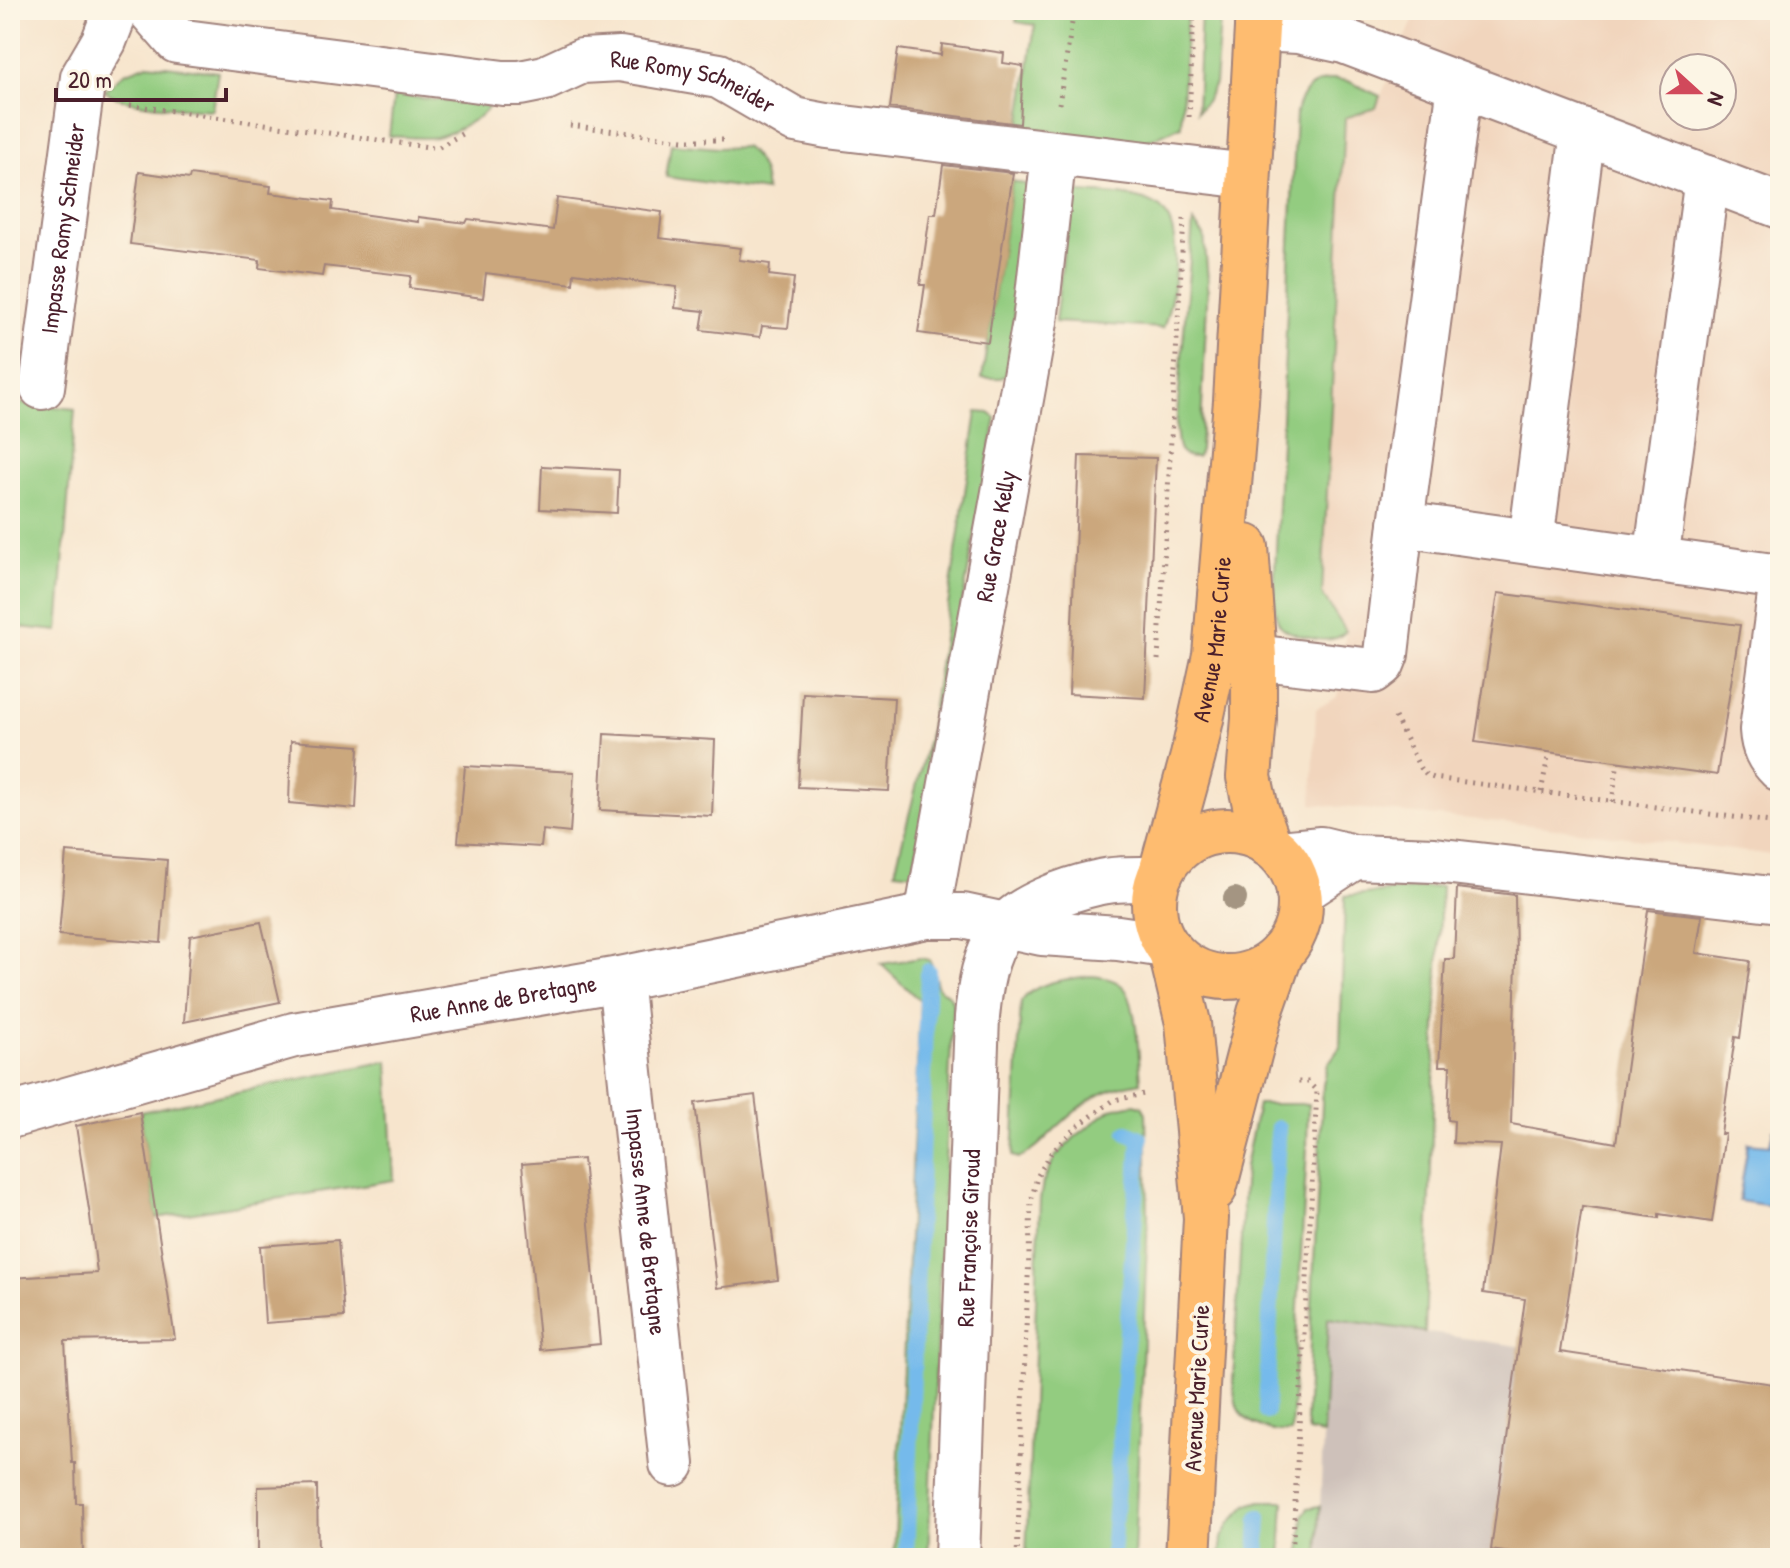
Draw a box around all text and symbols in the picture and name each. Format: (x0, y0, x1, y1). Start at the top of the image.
street label: Rue Romy Schneider (610, 42, 782, 120)
scale bar (56, 52, 226, 102)
north arrow (1658, 52, 1738, 132)
text: 20 m (68, 63, 112, 95)
text: N (1700, 88, 1733, 110)
street label: Impasse Romy Schneider (32, 121, 92, 336)
street label: Rue Grace Kelly (967, 468, 1023, 604)
street label: Avenue Marie Curie (1184, 555, 1238, 725)
street label: Rue Anne de Bretagne (408, 966, 599, 1030)
street label: Impasse Anne de Bretagne (619, 1106, 675, 1337)
street label: Rue Françoise Giroud (949, 1149, 987, 1328)
street label: Avenue Marie Curie (1176, 1303, 1216, 1472)

